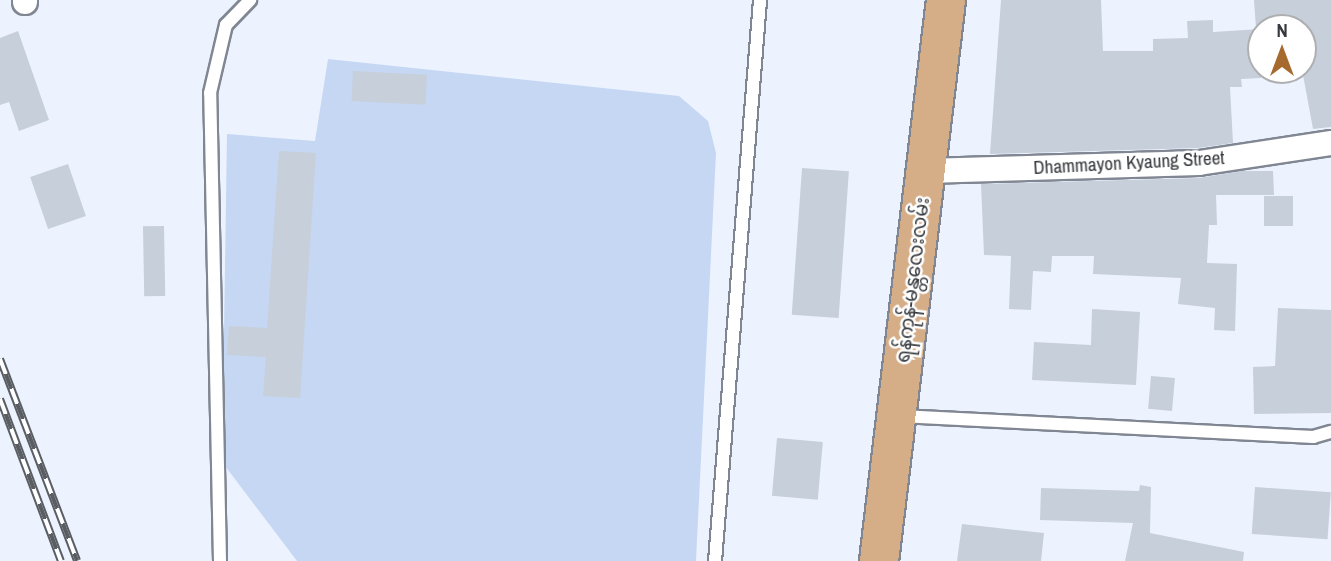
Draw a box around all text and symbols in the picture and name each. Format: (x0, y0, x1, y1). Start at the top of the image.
north arrow (1247, 14, 1317, 84)
text: N (1276, 17, 1288, 43)
street label: Dhammayon Kyaung Street (1033, 147, 1225, 179)
street label: ရန်ကုန်-မန္တလေးလမ်း (892, 196, 934, 364)

